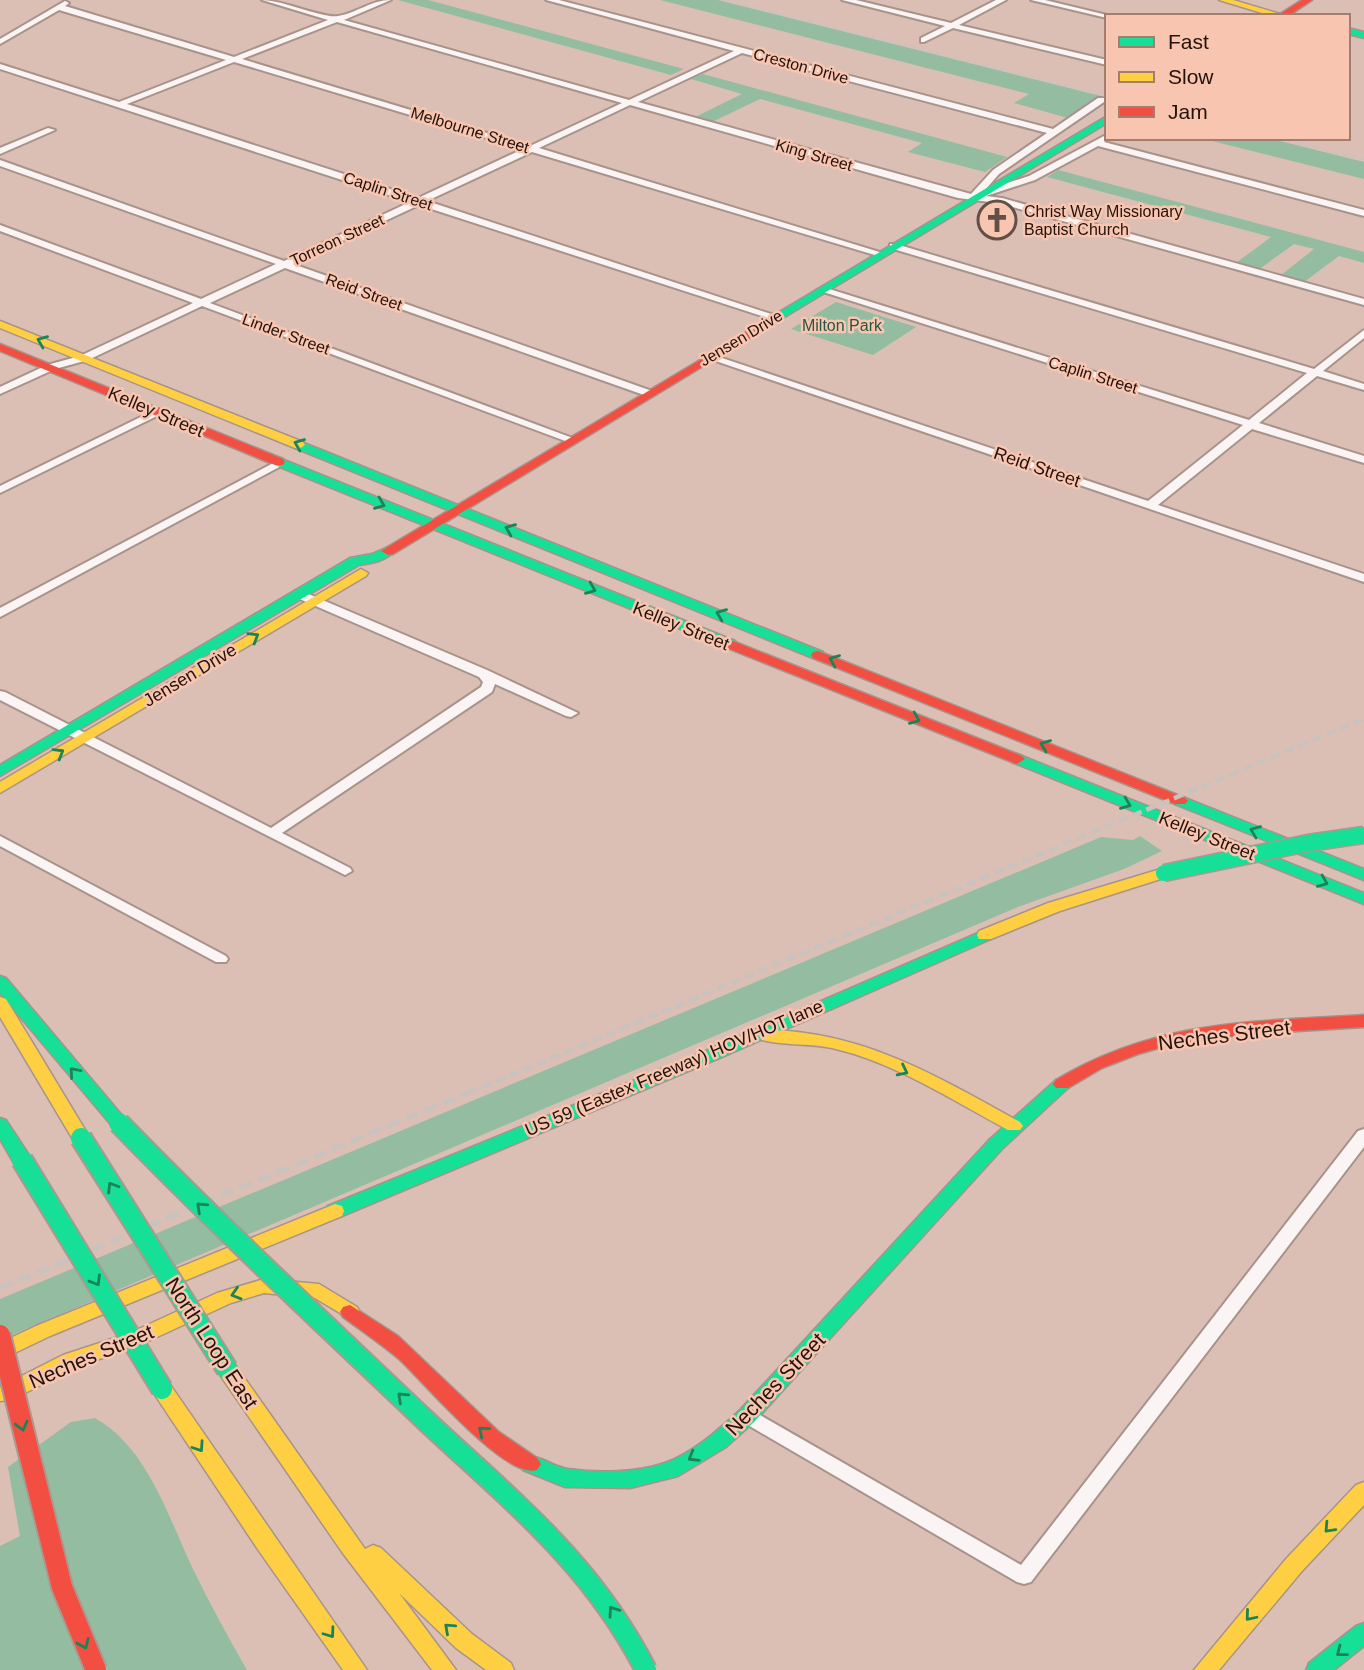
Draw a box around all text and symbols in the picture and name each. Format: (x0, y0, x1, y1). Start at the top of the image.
legend (1105, 14, 1350, 140)
text: Fast (1168, 30, 1209, 53)
street label: Creston Drive (752, 45, 851, 87)
text: Slow (1168, 65, 1214, 88)
text: Jam (1168, 100, 1208, 123)
street label: Melbourne Street (409, 104, 532, 156)
street label: King Street (774, 136, 855, 174)
street label: Caplin Street (341, 169, 435, 214)
church icon: Christ Way Missionary Baptist Church (976, 199, 1018, 241)
place label: Christ Way Missionary Baptist Church (1024, 203, 1183, 238)
street label: Torreon Street (287, 211, 387, 269)
street label: Reid Street (323, 270, 405, 314)
street label: Jensen Drive (697, 307, 785, 369)
street label: Linder Street (240, 310, 332, 358)
park label: Milton Park (802, 317, 883, 334)
one-way arrow (37, 336, 49, 350)
street label: Caplin Street (1046, 353, 1140, 397)
street label: Kelley Street (105, 383, 207, 441)
one-way arrow (294, 438, 307, 452)
street label: Reid Street (991, 443, 1083, 491)
one-way arrow (373, 496, 385, 510)
one-way arrow (505, 523, 517, 537)
one-way arrow (584, 581, 596, 595)
street label: Kelley Street (630, 598, 732, 654)
one-way arrow (716, 608, 729, 622)
one-way arrow (247, 632, 260, 645)
street label: Jensen Drive (140, 639, 240, 711)
one-way arrow (828, 654, 840, 668)
one-way arrow (908, 711, 920, 725)
one-way arrow (1039, 740, 1051, 754)
one-way arrow (51, 748, 64, 761)
one-way arrow (1119, 795, 1131, 809)
street label: Kelley Street (1156, 808, 1258, 864)
one-way arrow (1250, 825, 1262, 839)
one-way arrow (1316, 874, 1328, 888)
street label: US 59 (Eastex Freeway) HOV/HOT lane (522, 996, 826, 1140)
street label: Neches Street (1157, 1015, 1292, 1055)
one-way arrow (896, 1062, 908, 1076)
one-way arrow (70, 1067, 82, 1080)
one-way arrow (107, 1182, 120, 1195)
one-way arrow (196, 1203, 209, 1215)
street label: North Loop East (161, 1273, 263, 1413)
one-way arrow (88, 1274, 101, 1287)
one-way arrow (230, 1286, 242, 1301)
street label: Neches Street (25, 1319, 157, 1393)
street label: Neches Street (721, 1328, 830, 1440)
one-way arrow (397, 1392, 410, 1405)
one-way arrow (14, 1419, 28, 1431)
one-way arrow (478, 1427, 491, 1439)
one-way arrow (191, 1439, 204, 1452)
one-way arrow (687, 1449, 700, 1462)
one-way arrow (1325, 1520, 1338, 1533)
one-way arrow (609, 1606, 621, 1619)
one-way arrow (1245, 1608, 1258, 1621)
one-way arrow (445, 1624, 458, 1636)
one-way arrow (322, 1625, 334, 1638)
one-way arrow (76, 1637, 90, 1649)
one-way arrow (1336, 1643, 1348, 1656)

